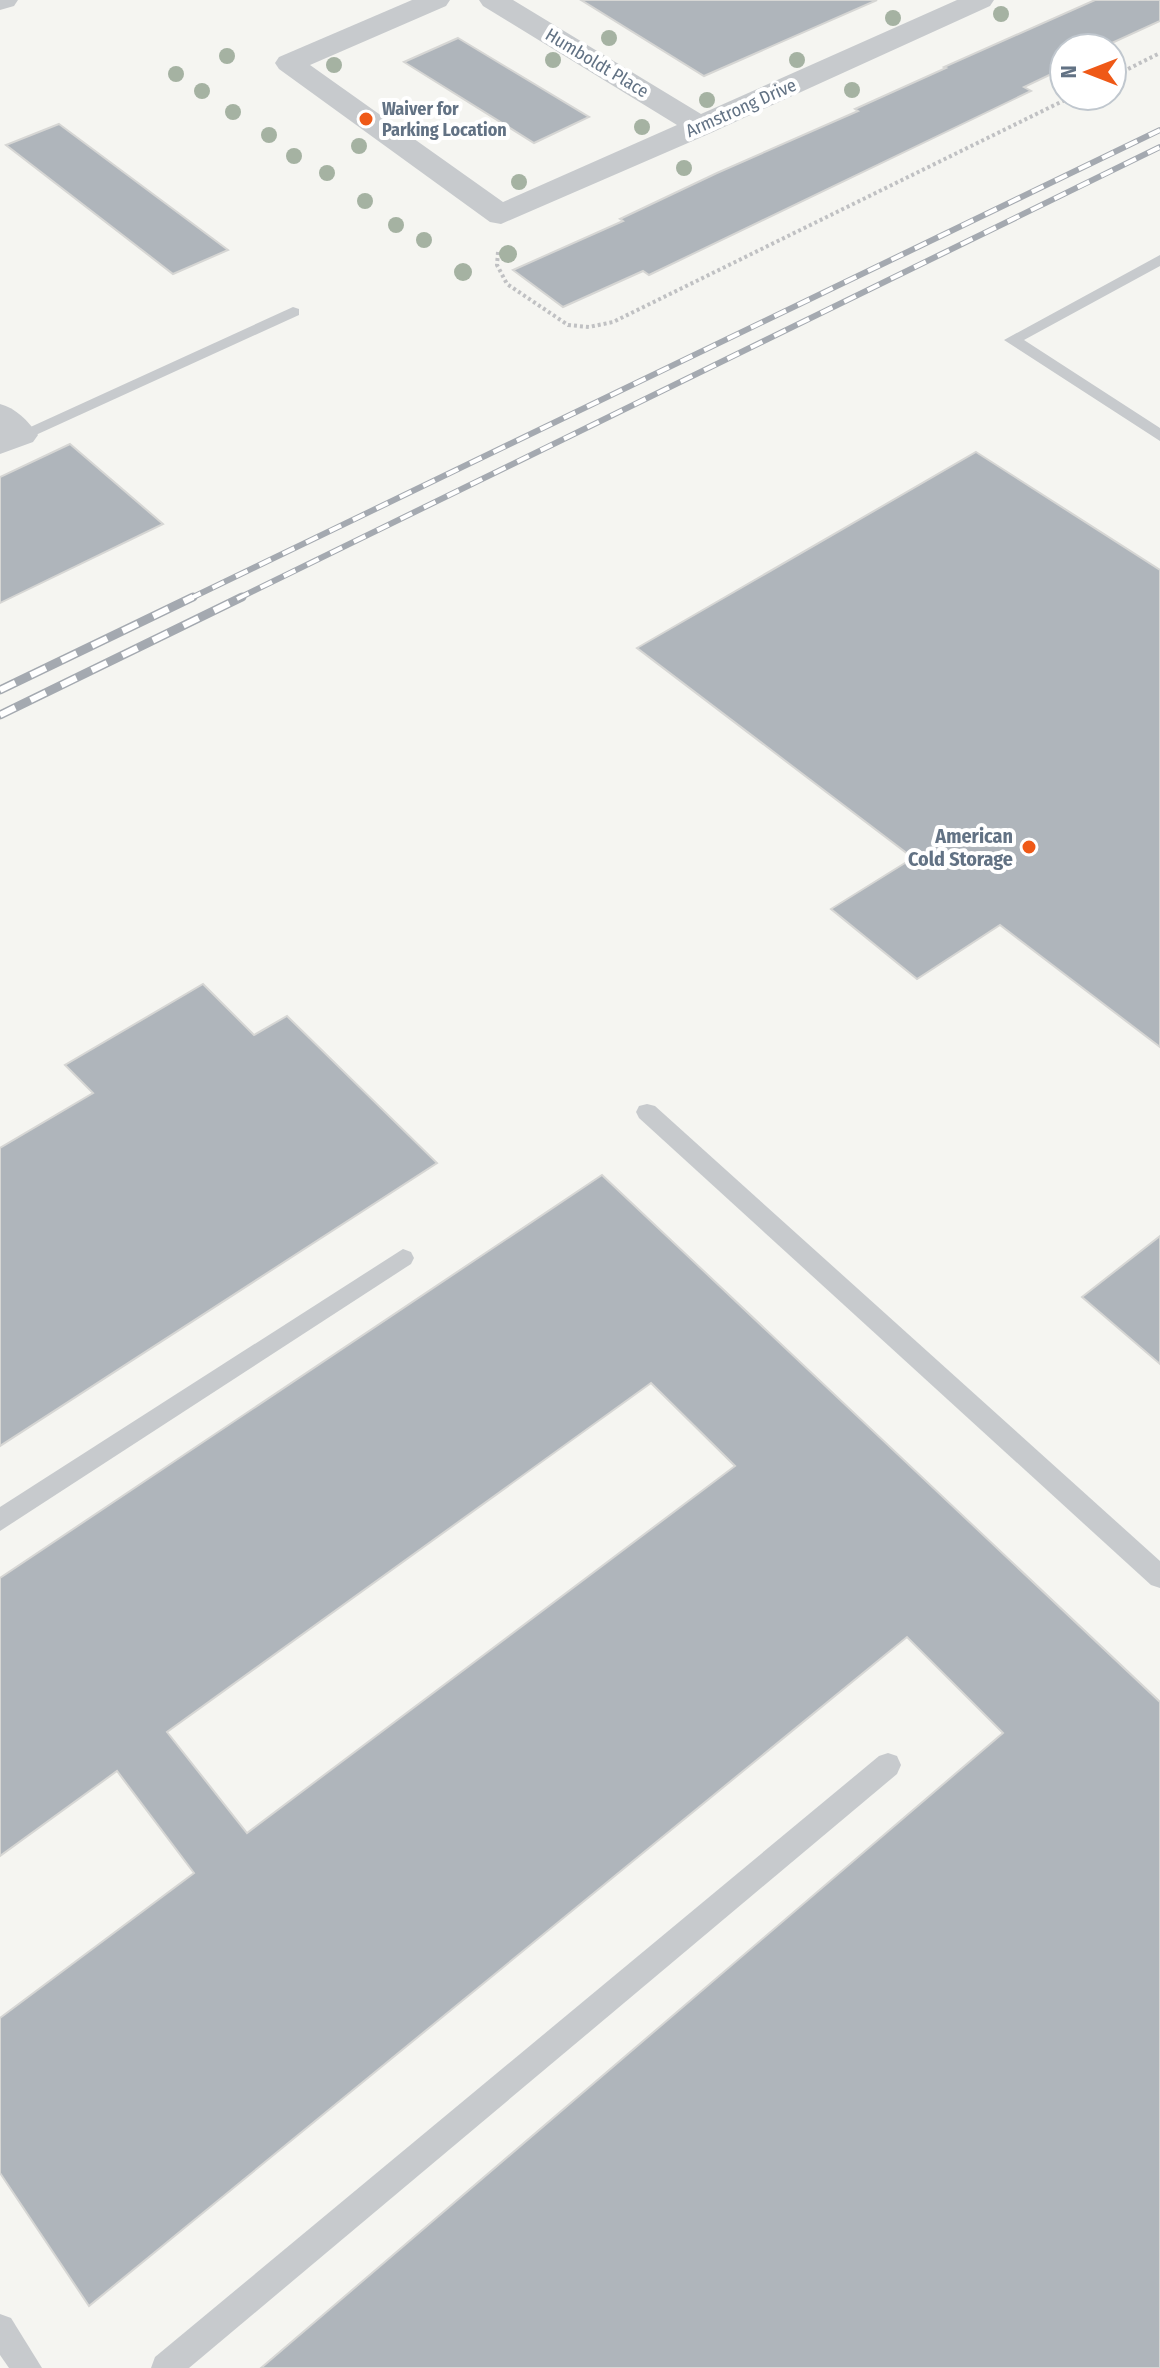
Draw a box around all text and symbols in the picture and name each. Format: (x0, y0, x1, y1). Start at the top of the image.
street label: Humboldt Place (541, 24, 653, 103)
north arrow (1048, 32, 1128, 112)
text: N (1055, 65, 1082, 79)
street label: Armstrong Drive (682, 74, 800, 142)
place label: Waiver for Parking Location (382, 98, 507, 141)
marker: Waiver for Parking Location (357, 110, 375, 128)
place label: American Cold Storage (908, 824, 1013, 871)
marker: American Cold Storage (1020, 838, 1038, 856)

